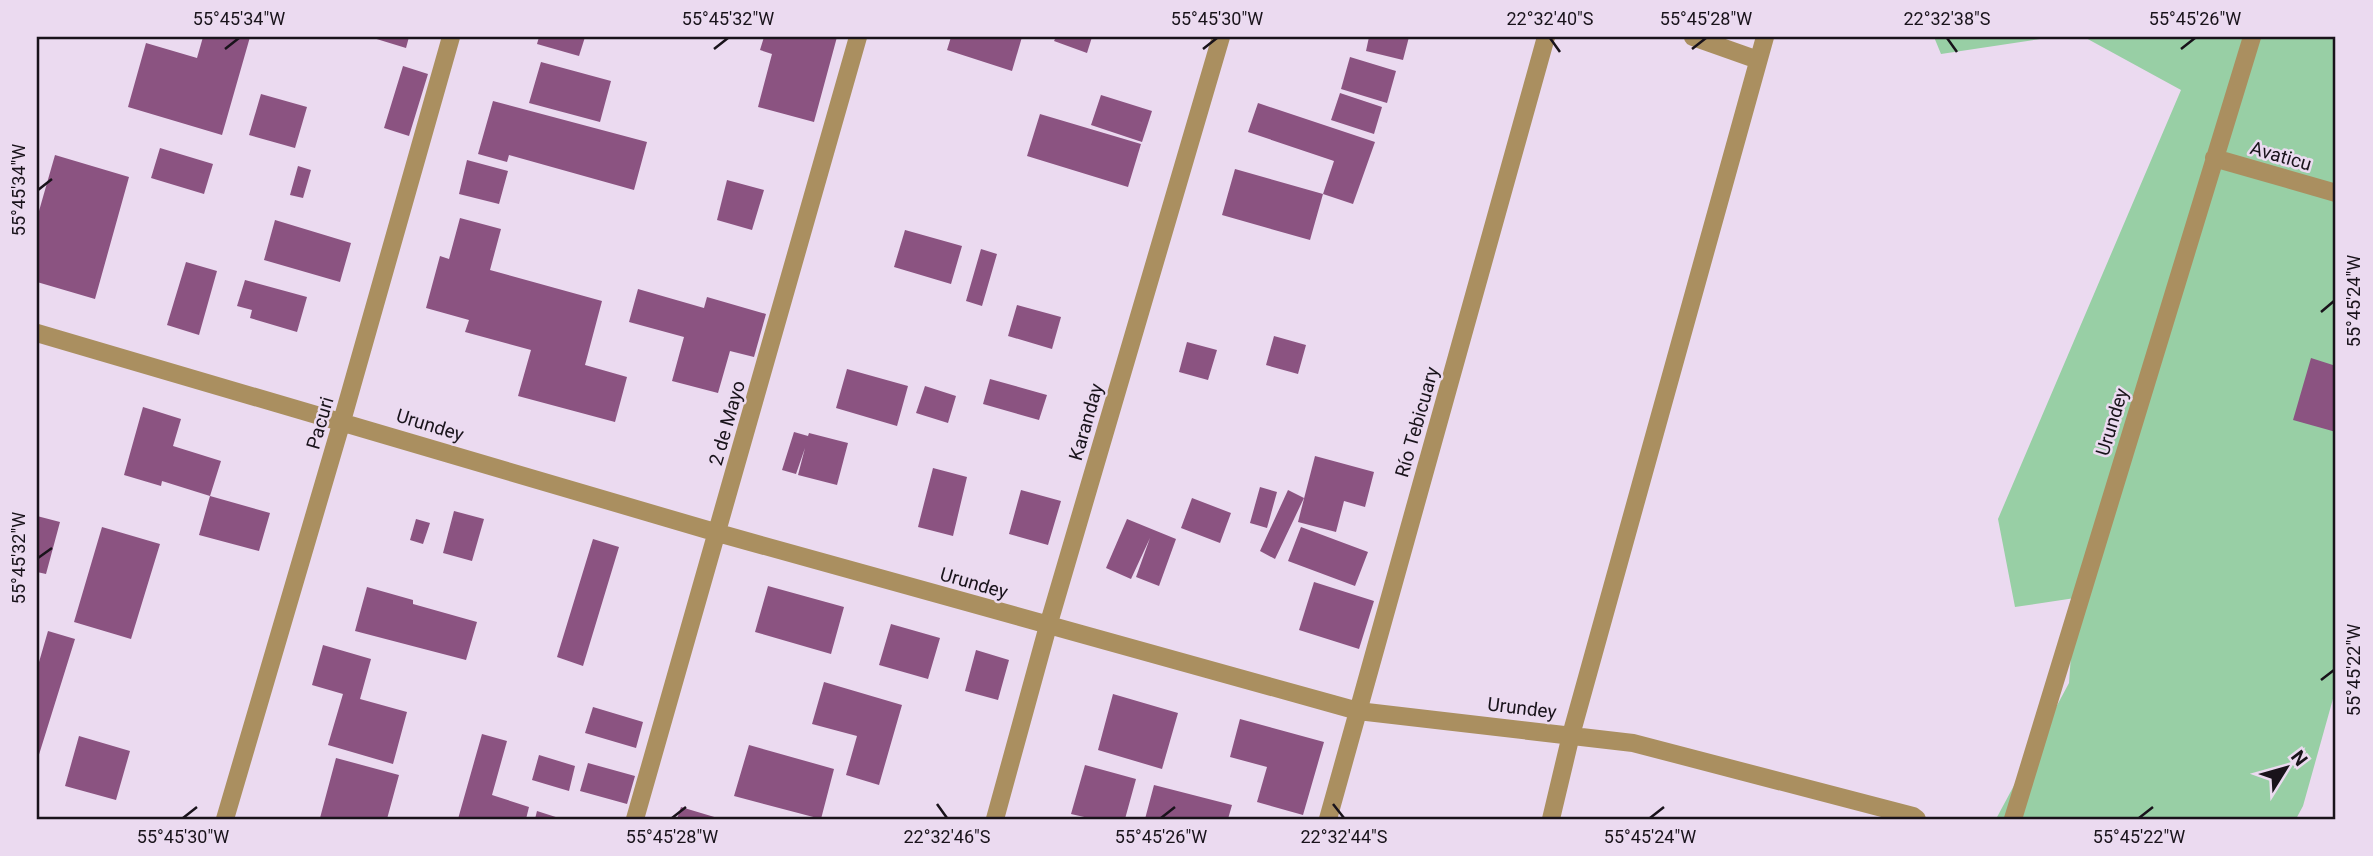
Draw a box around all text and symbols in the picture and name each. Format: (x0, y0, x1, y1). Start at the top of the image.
text: 55°45'34"W (193, 8, 285, 29)
text: 55°45'32"W (682, 8, 774, 29)
text: 55°45'30"W (1171, 8, 1263, 29)
text: 22°32'40"S (1506, 8, 1594, 29)
text: 55°45'28"W (1660, 8, 1752, 29)
text: 22°32'38"S (1903, 8, 1991, 29)
text: 55°45'26"W (2149, 8, 2241, 29)
street label: Avaticu (2248, 136, 2314, 176)
text: 55°45'34"W (8, 144, 29, 236)
text: 55°45'24"W (2343, 255, 2364, 347)
street label: Río Tebicuary (1390, 364, 1444, 480)
street label: 2 de Mayo (704, 378, 750, 468)
street label: Karanday (1064, 381, 1108, 463)
street label: Urundey (2091, 385, 2133, 459)
street label: Pacuri (302, 394, 338, 452)
street label: Urundey (393, 404, 467, 446)
text: 55°45'32"W (8, 512, 29, 604)
street label: Urundey (937, 562, 1011, 604)
text: 55°45'22"W (2343, 624, 2364, 716)
street label: Urundey (1486, 692, 1558, 724)
north arrow (2250, 734, 2320, 804)
text: N (2286, 746, 2312, 770)
text: 55°45'30"W (137, 826, 229, 847)
text: 55°45'28"W (626, 826, 718, 847)
text: 22°32'46"S (903, 826, 991, 847)
text: 55°45'26"W (1115, 826, 1207, 847)
text: 22°32'44"S (1300, 826, 1388, 847)
text: 55°45'24"W (1604, 826, 1696, 847)
text: 55°45'22"W (2093, 826, 2185, 847)

